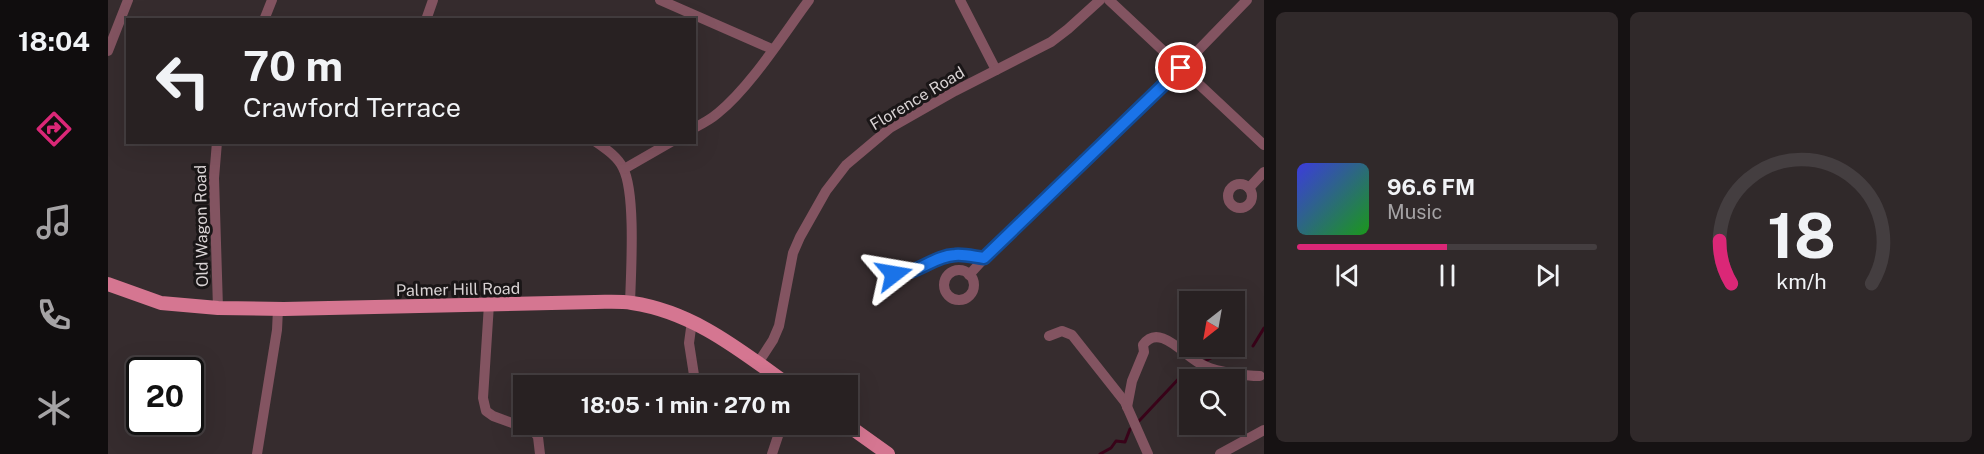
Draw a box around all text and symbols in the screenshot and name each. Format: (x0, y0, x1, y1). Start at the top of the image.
text: 18:04 (18, 25, 90, 57)
text: 70 m (243, 41, 343, 90)
icon: left (144, 42, 222, 120)
pin (1155, 42, 1206, 93)
icon: arrive (1164, 51, 1197, 84)
street label: Florence Road (867, 63, 968, 134)
text: Crawford Terrace (243, 91, 461, 123)
icon: directions (33, 108, 75, 150)
street label: Old Wagon Road (191, 165, 212, 287)
text: 96.6 FM (1387, 174, 1475, 200)
text: 18 (1767, 199, 1835, 272)
text: Music (1387, 200, 1442, 224)
icon: music (33, 201, 75, 243)
position arrow (862, 242, 926, 306)
icon: previous (1331, 259, 1364, 292)
icon: pause (1431, 259, 1464, 292)
icon: next (1531, 259, 1564, 292)
text: km/h (1776, 269, 1826, 294)
street label: Palmer Hill Road (396, 279, 520, 300)
north arrow (1179, 291, 1245, 357)
map controls (1179, 291, 1245, 435)
icon: phone (33, 294, 75, 336)
speed limit sign: 20 (126, 357, 204, 435)
button: search (1179, 369, 1245, 435)
icon: climate (33, 387, 75, 429)
text: 18:05 · 1 min · 270 m (581, 392, 790, 418)

